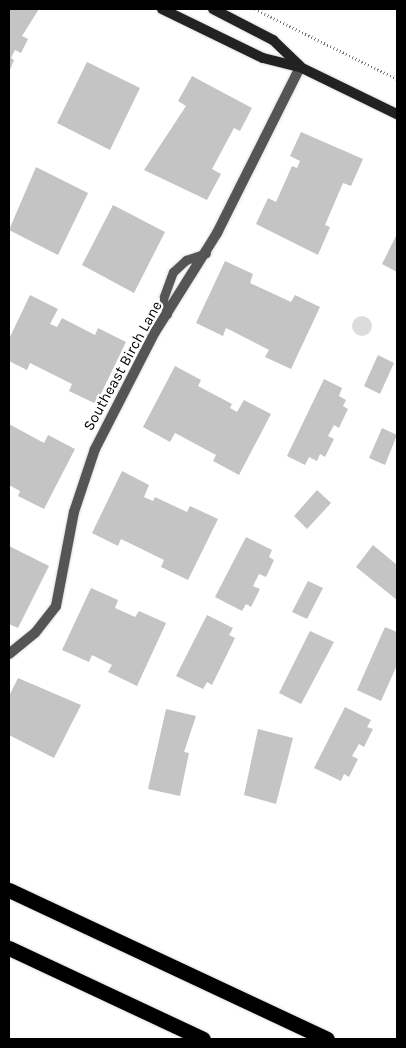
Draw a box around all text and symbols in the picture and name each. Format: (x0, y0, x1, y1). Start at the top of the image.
street label: Southeast Birch Lane (80, 298, 166, 434)

